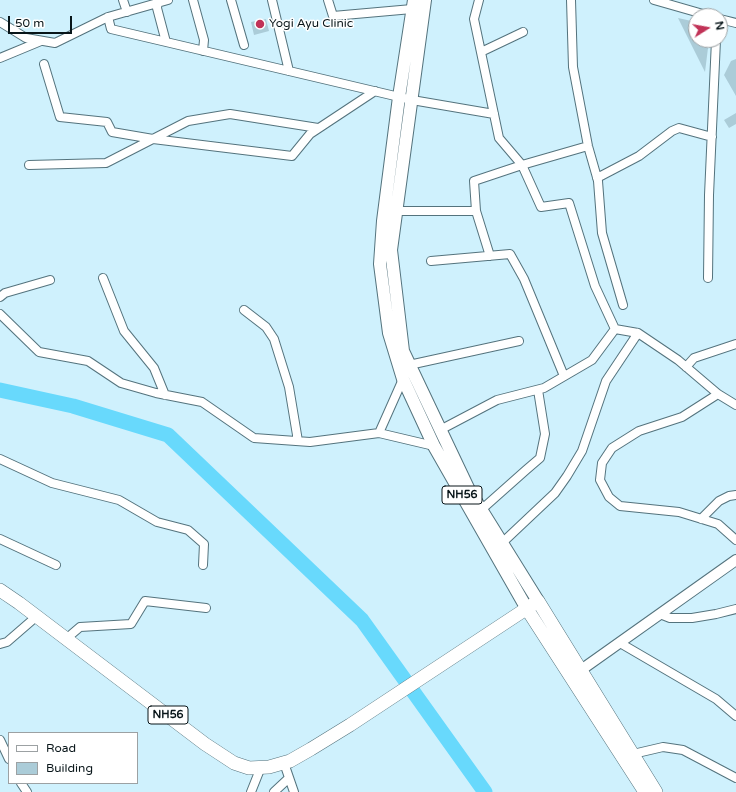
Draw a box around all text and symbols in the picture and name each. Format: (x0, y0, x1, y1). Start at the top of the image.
scale bar (10, 8, 74, 34)
north arrow (688, 8, 728, 48)
text: 50 m (15, 16, 44, 30)
place label: Yogi Ayu Clinic (269, 17, 353, 31)
marker: Yogi Ayu Clinic (254, 18, 266, 30)
text: N (712, 20, 727, 31)
road number: NH56 (442, 486, 482, 504)
road number: NH56 (148, 706, 188, 724)
legend (8, 732, 138, 784)
text: Road (46, 741, 76, 755)
text: Building (46, 761, 93, 775)

